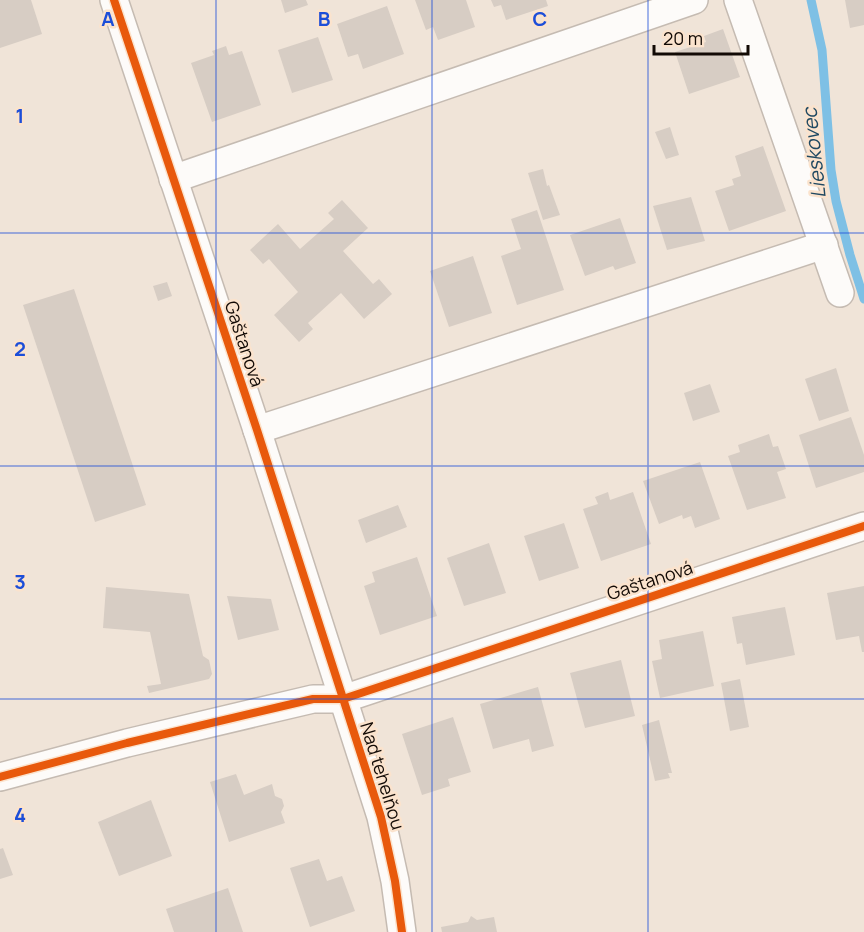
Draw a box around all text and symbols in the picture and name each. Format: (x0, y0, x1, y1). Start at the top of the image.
text: A (101, 5, 115, 32)
text: B (318, 5, 331, 32)
text: C (533, 5, 547, 32)
scale bar (654, 18, 748, 56)
text: 20 m (663, 26, 703, 50)
text: 1 (16, 102, 24, 129)
water label: Lieskovec (795, 105, 832, 200)
street label: Gaštanová (220, 298, 270, 390)
text: 2 (14, 335, 26, 362)
street label: Gaštanová (604, 555, 696, 605)
text: 3 (14, 568, 26, 595)
street label: Nad tehelňou (355, 719, 411, 832)
text: 4 (14, 801, 26, 828)

